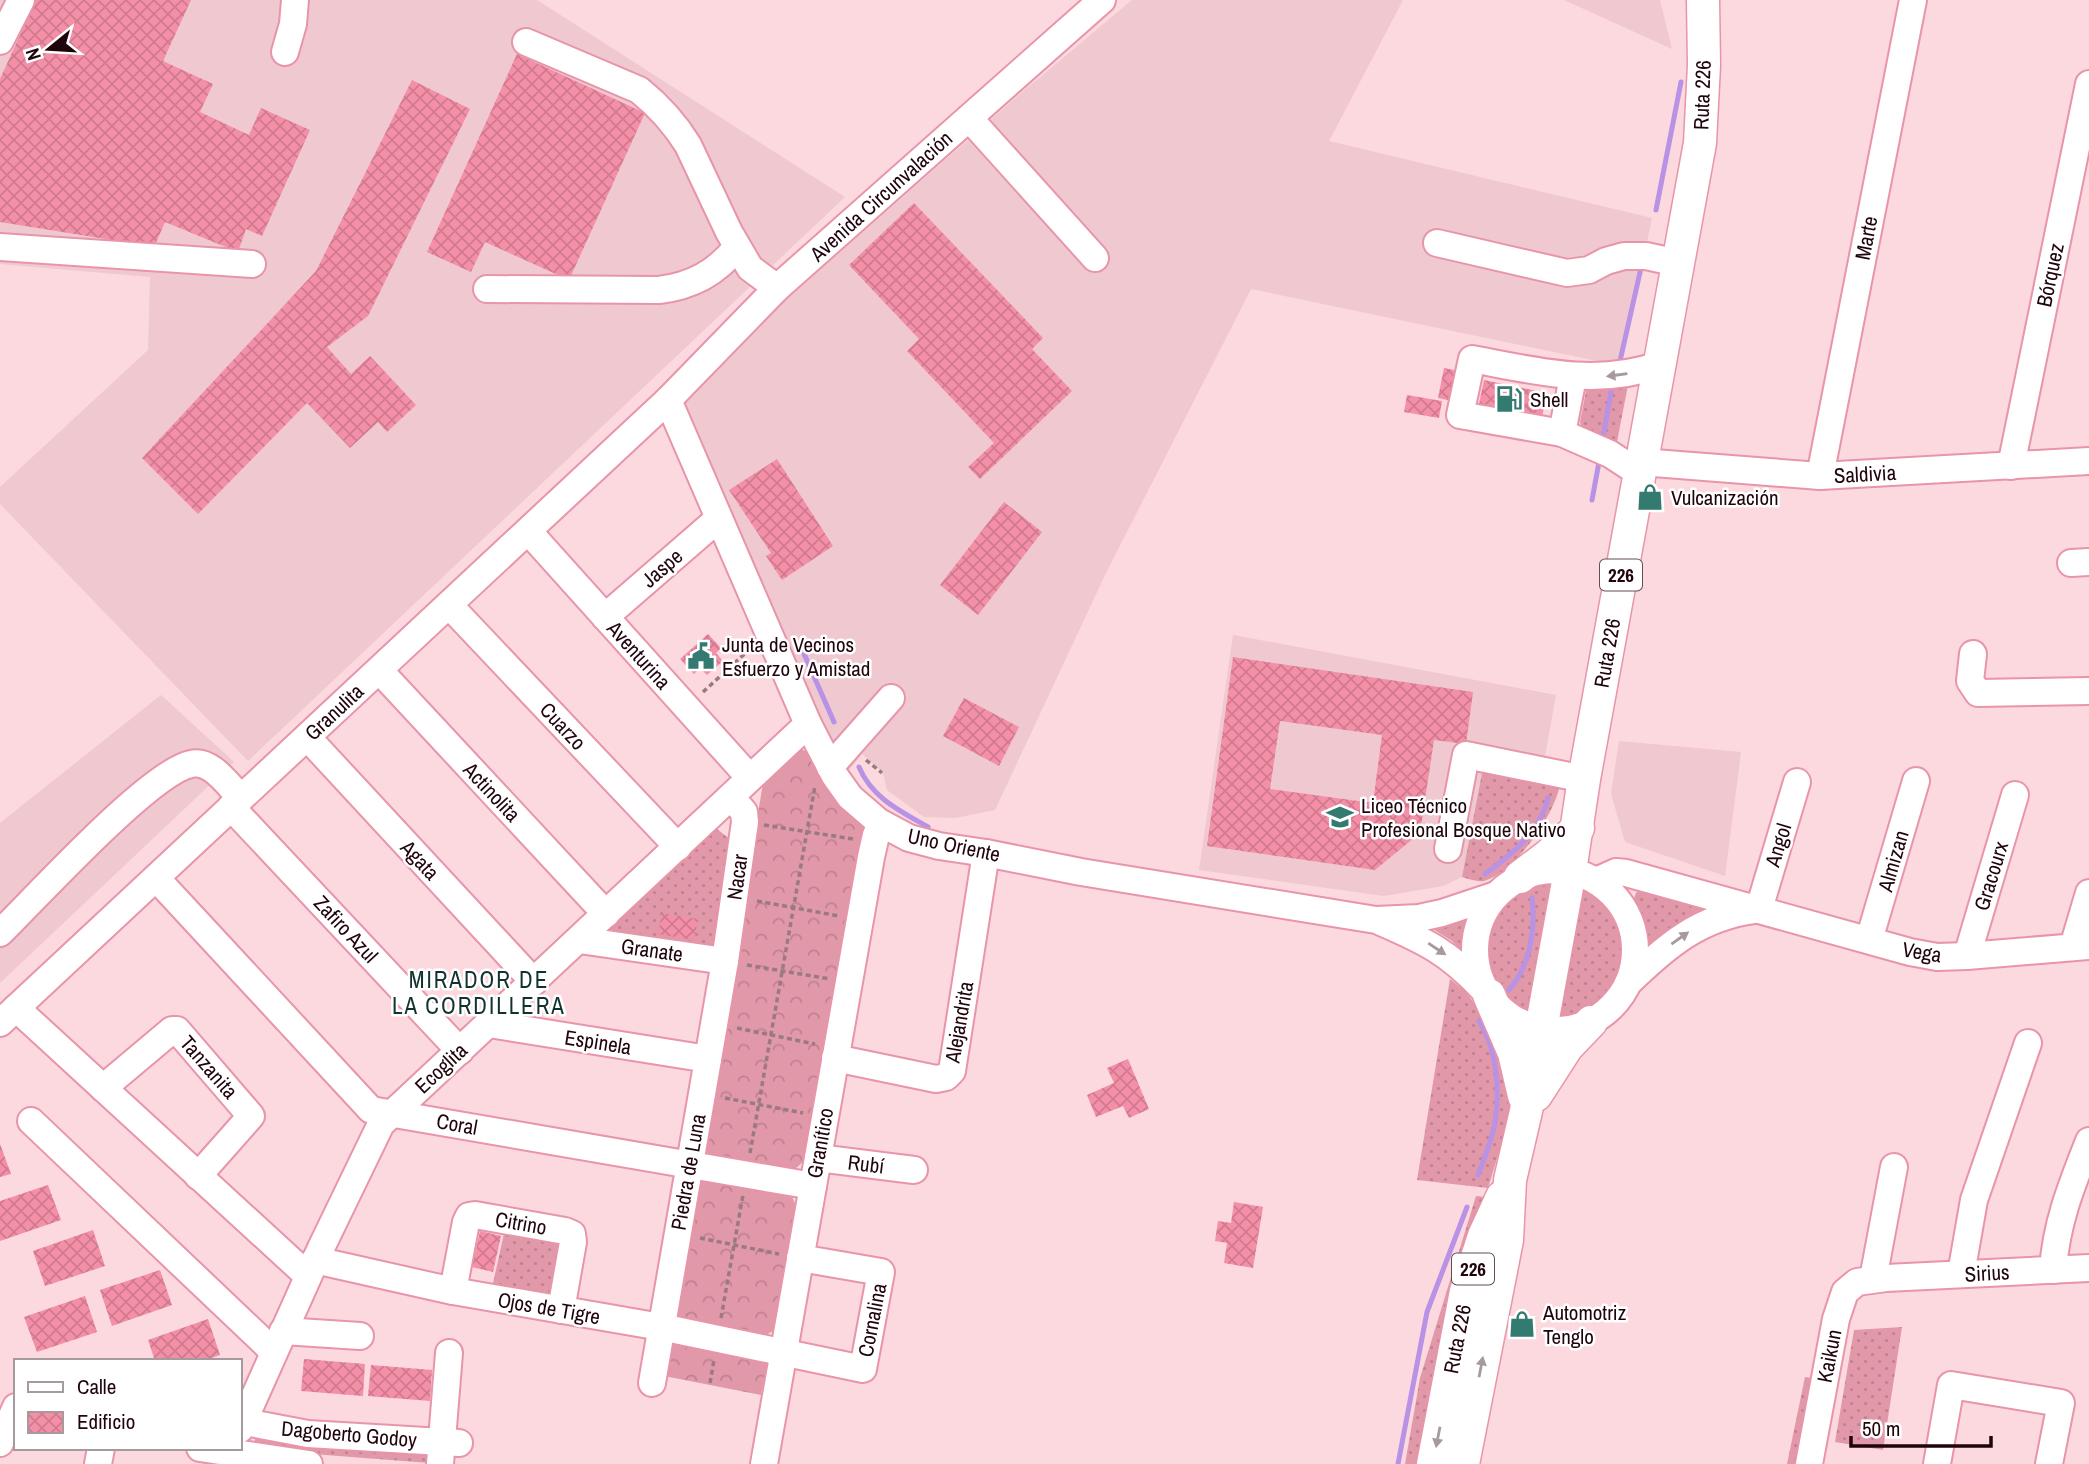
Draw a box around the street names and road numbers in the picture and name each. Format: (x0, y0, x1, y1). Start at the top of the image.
street label: Ruta 226 (1686, 60, 1718, 130)
street label: Avenida Circunvalación (803, 124, 959, 269)
street label: Marte (1848, 214, 1884, 262)
street label: Bórquez (2029, 240, 2071, 309)
street label: Saldivia (1833, 458, 1897, 490)
street label: Jaspe (635, 542, 689, 594)
road number: 226 (1600, 560, 1642, 590)
street label: Aventurina (600, 614, 678, 696)
street label: Ruta 226 (1587, 616, 1627, 690)
street label: Granulita (298, 677, 370, 747)
street label: Cuarzo (533, 696, 593, 756)
street label: Actinolita (456, 755, 527, 828)
street label: Angol (1757, 820, 1798, 871)
street label: Uno Oriente (905, 821, 1003, 869)
street label: Almizan (1870, 827, 1916, 896)
street label: Agata (393, 833, 446, 887)
street label: Gracourx (1967, 838, 2015, 914)
street label: Nacar (719, 852, 755, 902)
street label: Zafiro Azul (307, 889, 385, 969)
street label: Granate (619, 931, 685, 969)
street label: Vega (1900, 935, 1944, 969)
street label: Alejandrita (937, 979, 980, 1066)
street label: Espinela (563, 1022, 634, 1062)
street label: Tanzanita (173, 1029, 245, 1105)
street label: Ecoglita (408, 1036, 474, 1100)
street label: Coral (434, 1106, 480, 1142)
street label: Granítico (800, 1106, 840, 1180)
street label: Piedra de Luna (663, 1111, 713, 1233)
street label: Rubí (846, 1147, 886, 1181)
street label: Citrino (493, 1204, 549, 1242)
road number: 226 (1452, 1254, 1494, 1284)
street label: Sirius (1964, 1257, 2010, 1289)
street label: Cornalina (851, 1280, 893, 1359)
street label: Ojos de Tigre (495, 1285, 603, 1331)
street label: Ruta 226 (1436, 1302, 1478, 1376)
street label: Kaikun (1810, 1327, 1848, 1385)
street label: Dagoberto Godoy (280, 1414, 418, 1454)

